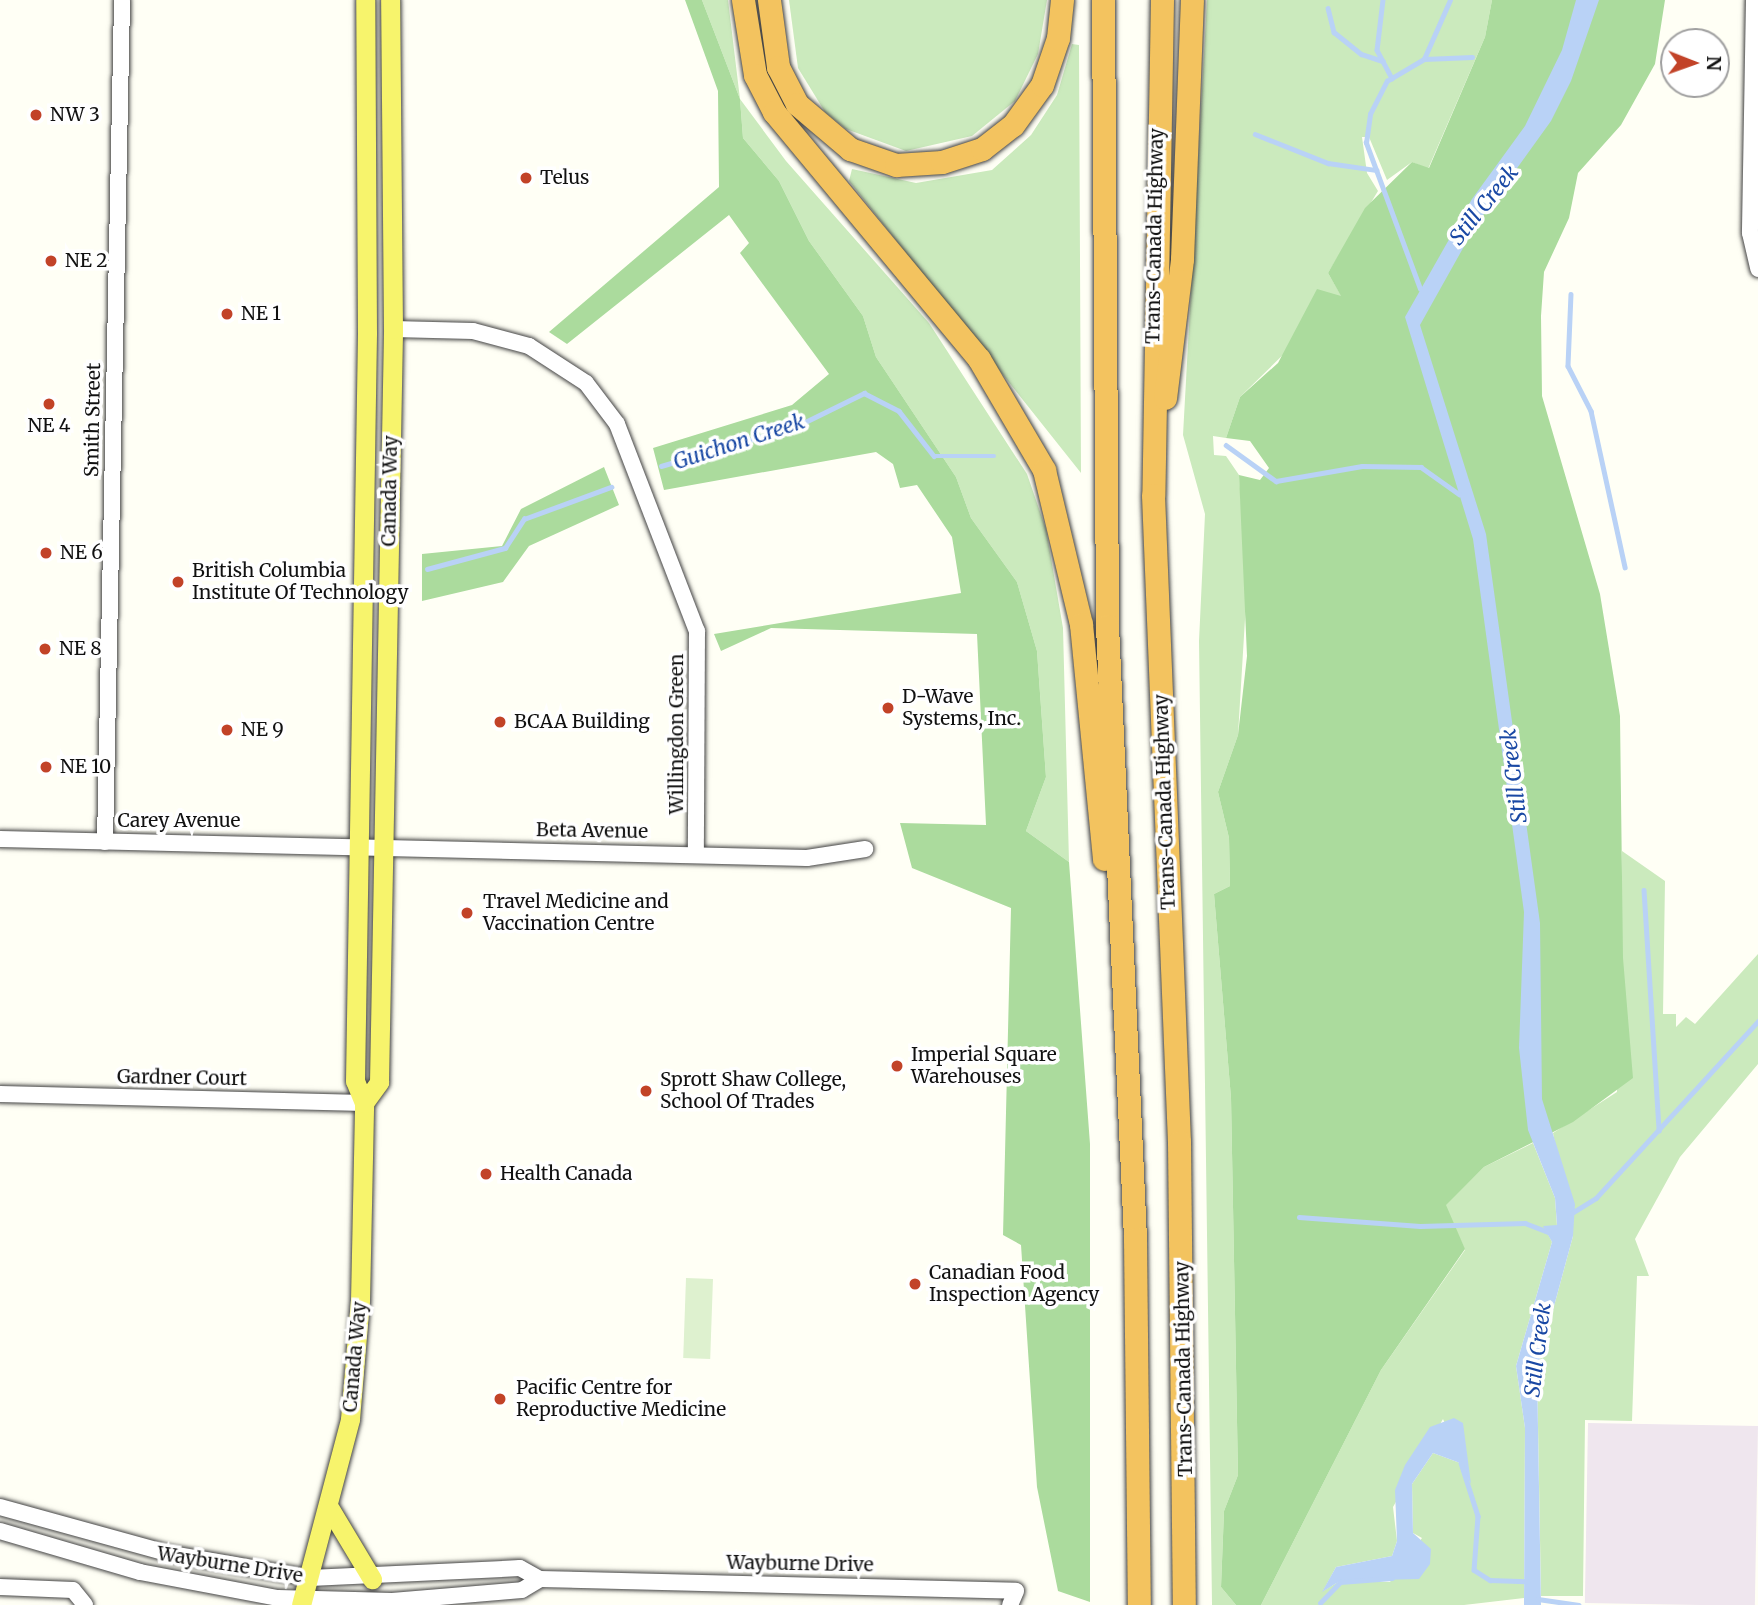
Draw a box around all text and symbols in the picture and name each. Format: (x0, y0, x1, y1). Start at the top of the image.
north arrow (1660, 28, 1730, 98)
text: N (1702, 56, 1726, 71)
place label: NW 3 (50, 104, 100, 126)
marker: NW 3 (28, 107, 44, 123)
street label: Trans-Canada Highway (1142, 128, 1168, 344)
water label: Still Creek (1444, 160, 1524, 250)
place label: Telus (540, 167, 589, 189)
marker: Telus (518, 170, 534, 186)
place label: NE 2 (65, 250, 108, 272)
marker: NE 2 (43, 253, 59, 269)
place label: NE 1 (241, 303, 281, 325)
marker: NE 1 (219, 306, 235, 322)
street label: Smith Street (81, 363, 105, 477)
marker: NE 4 (41, 396, 57, 412)
water label: Guichon Creek (670, 409, 808, 475)
place label: NE 4 (27, 415, 71, 437)
street label: Canada Way (378, 435, 402, 547)
place label: NE 6 (60, 542, 103, 564)
marker: NE 6 (38, 545, 54, 561)
place label: British Columbia Institute Of Technology (192, 560, 408, 604)
marker: British Columbia Institute Of Technology (170, 574, 186, 590)
place label: NE 8 (59, 638, 102, 660)
marker: NE 8 (37, 641, 53, 657)
street label: Willingdon Green (666, 654, 688, 814)
place label: D-Wave Systems, Inc. (902, 686, 1021, 730)
street label: Trans-Canada Highway (1150, 694, 1180, 910)
marker: D-Wave Systems, Inc. (880, 700, 896, 716)
place label: BCAA Building (514, 711, 650, 733)
marker: BCAA Building (492, 714, 508, 730)
place label: NE 9 (241, 719, 284, 741)
marker: NE 9 (219, 722, 235, 738)
water label: Still Creek (1496, 727, 1532, 825)
place label: NE 10 (60, 756, 111, 778)
marker: NE 10 (38, 759, 54, 775)
street label: Carey Avenue (118, 810, 240, 832)
street label: Beta Avenue (536, 819, 648, 843)
place label: Travel Medicine and Vaccination Centre (483, 891, 669, 935)
marker: Travel Medicine and Vaccination Centre (457, 903, 477, 923)
place label: Imperial Square Warehouses (911, 1044, 1057, 1088)
marker: Imperial Square Warehouses (889, 1058, 905, 1074)
street label: Gardner Court (117, 1065, 247, 1091)
place label: Sprott Shaw College, School Of Trades (660, 1069, 846, 1113)
marker: Sprott Shaw College, School Of Trades (638, 1083, 654, 1099)
place label: Health Canada (500, 1163, 633, 1185)
marker: Health Canada (478, 1166, 494, 1182)
street label: Trans-Canada Highway (1171, 1261, 1197, 1477)
place label: Canadian Food Inspection Agency (929, 1262, 1099, 1306)
marker: Canadian Food Inspection Agency (907, 1276, 923, 1292)
street label: Canada Way (339, 1301, 371, 1413)
water label: Still Creek (1520, 1301, 1556, 1399)
place label: Pacific Centre for Reproductive Medicine (516, 1377, 726, 1421)
marker: Pacific Centre for Reproductive Medicine (490, 1389, 510, 1409)
street label: Wayburne Drive (156, 1542, 304, 1588)
street label: Wayburne Drive (726, 1551, 874, 1577)

